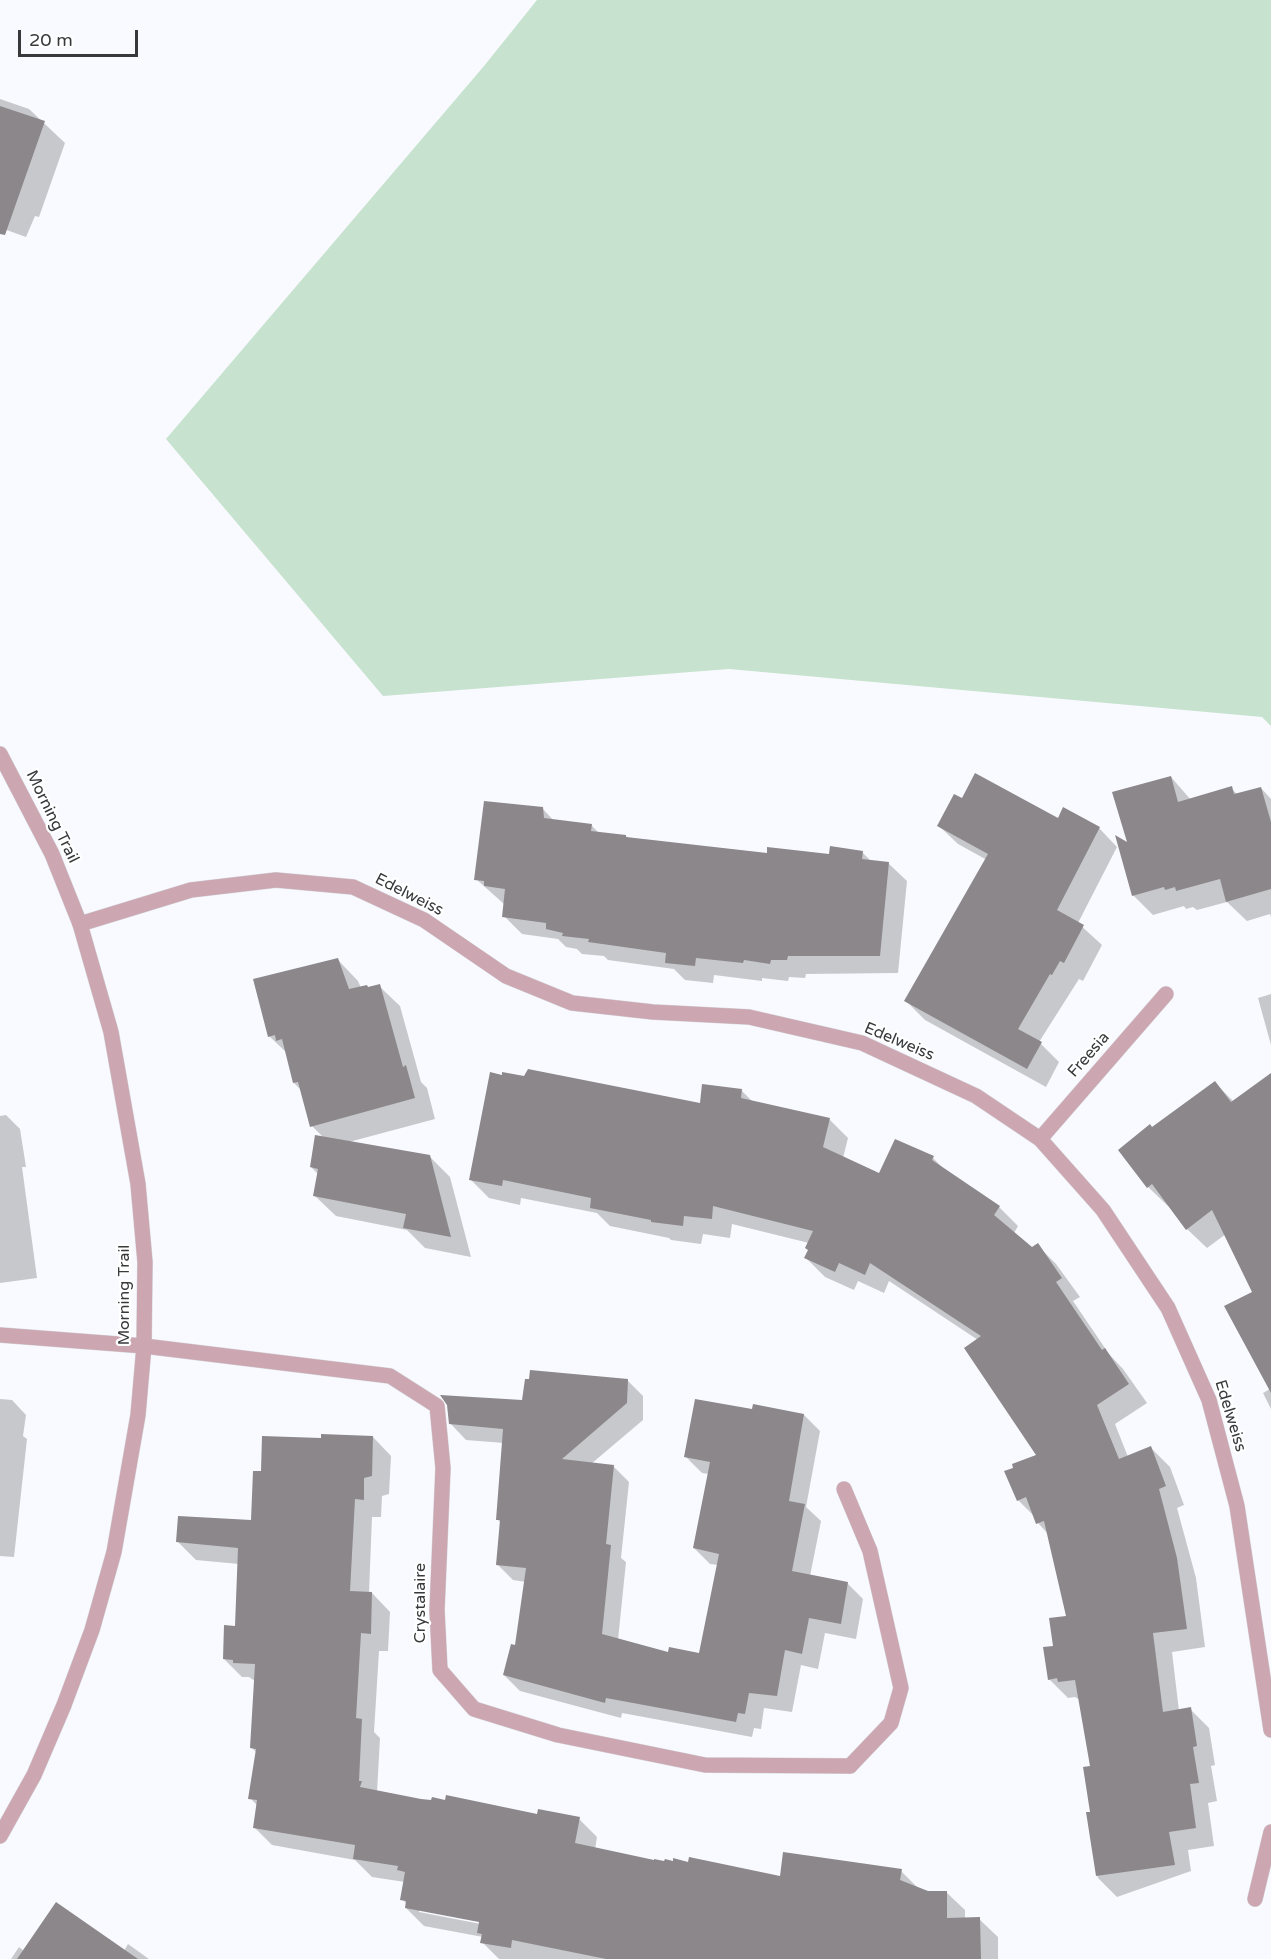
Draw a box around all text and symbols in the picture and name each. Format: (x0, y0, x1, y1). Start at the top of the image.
scale bar (21, 18, 141, 56)
text: 20 m (29, 29, 73, 51)
street label: Morning Trail (21, 768, 83, 866)
street label: Edelweiss (372, 870, 446, 920)
street label: Edelweiss (861, 1019, 937, 1065)
street label: Freesia (1064, 1028, 1114, 1082)
street label: Morning Trail (115, 1245, 135, 1345)
street label: Edelweiss (1210, 1378, 1250, 1454)
street label: Crystalaire (411, 1563, 431, 1643)

